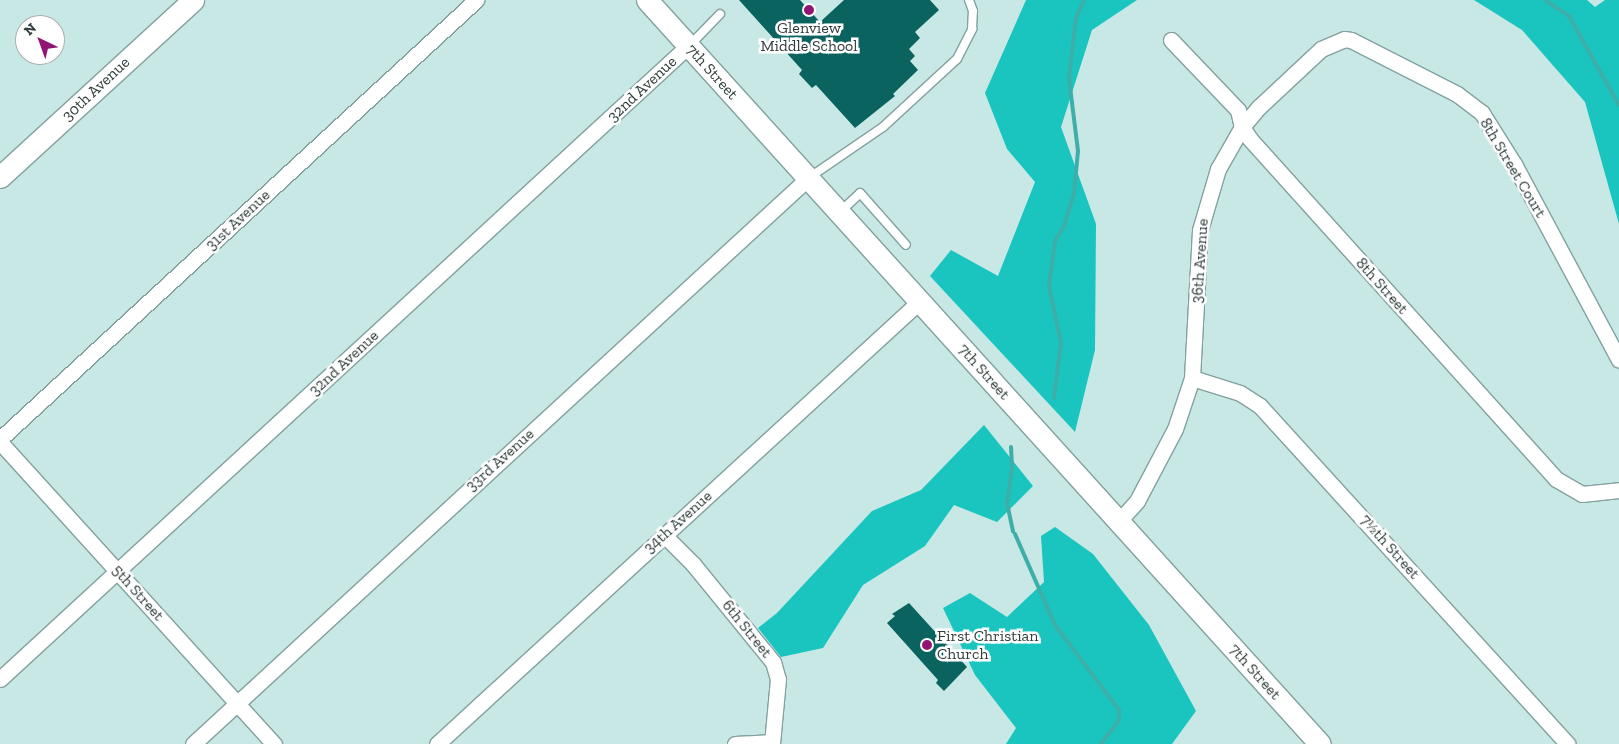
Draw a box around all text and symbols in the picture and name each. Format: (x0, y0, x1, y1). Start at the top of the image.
marker: Glenview Middle School (803, 4, 815, 16)
north arrow (15, 15, 65, 65)
place label: Glenview Middle School (760, 18, 858, 56)
text: N (21, 19, 40, 39)
street label: 7th Street (682, 40, 742, 104)
street label: 32nd Avenue (603, 52, 681, 126)
street label: 30th Avenue (58, 53, 134, 125)
street label: 8th Street Court (1476, 115, 1550, 221)
street label: 31st Avenue (202, 185, 274, 255)
street label: 36th Avenue (1187, 218, 1213, 304)
street label: 8th Street (1352, 254, 1412, 318)
street label: 32nd Avenue (305, 326, 383, 400)
street label: 7th Street (954, 340, 1014, 404)
street label: 33rd Avenue (462, 424, 538, 496)
street label: 34th Avenue (640, 486, 716, 558)
street label: 7½th Street (1356, 511, 1424, 583)
street label: 5th Street (108, 561, 168, 625)
street label: 6th Street (718, 596, 776, 662)
place label: First Christian Church (937, 626, 1039, 664)
marker: First Christian Church (921, 639, 933, 651)
street label: 7th Street (1225, 640, 1285, 704)

